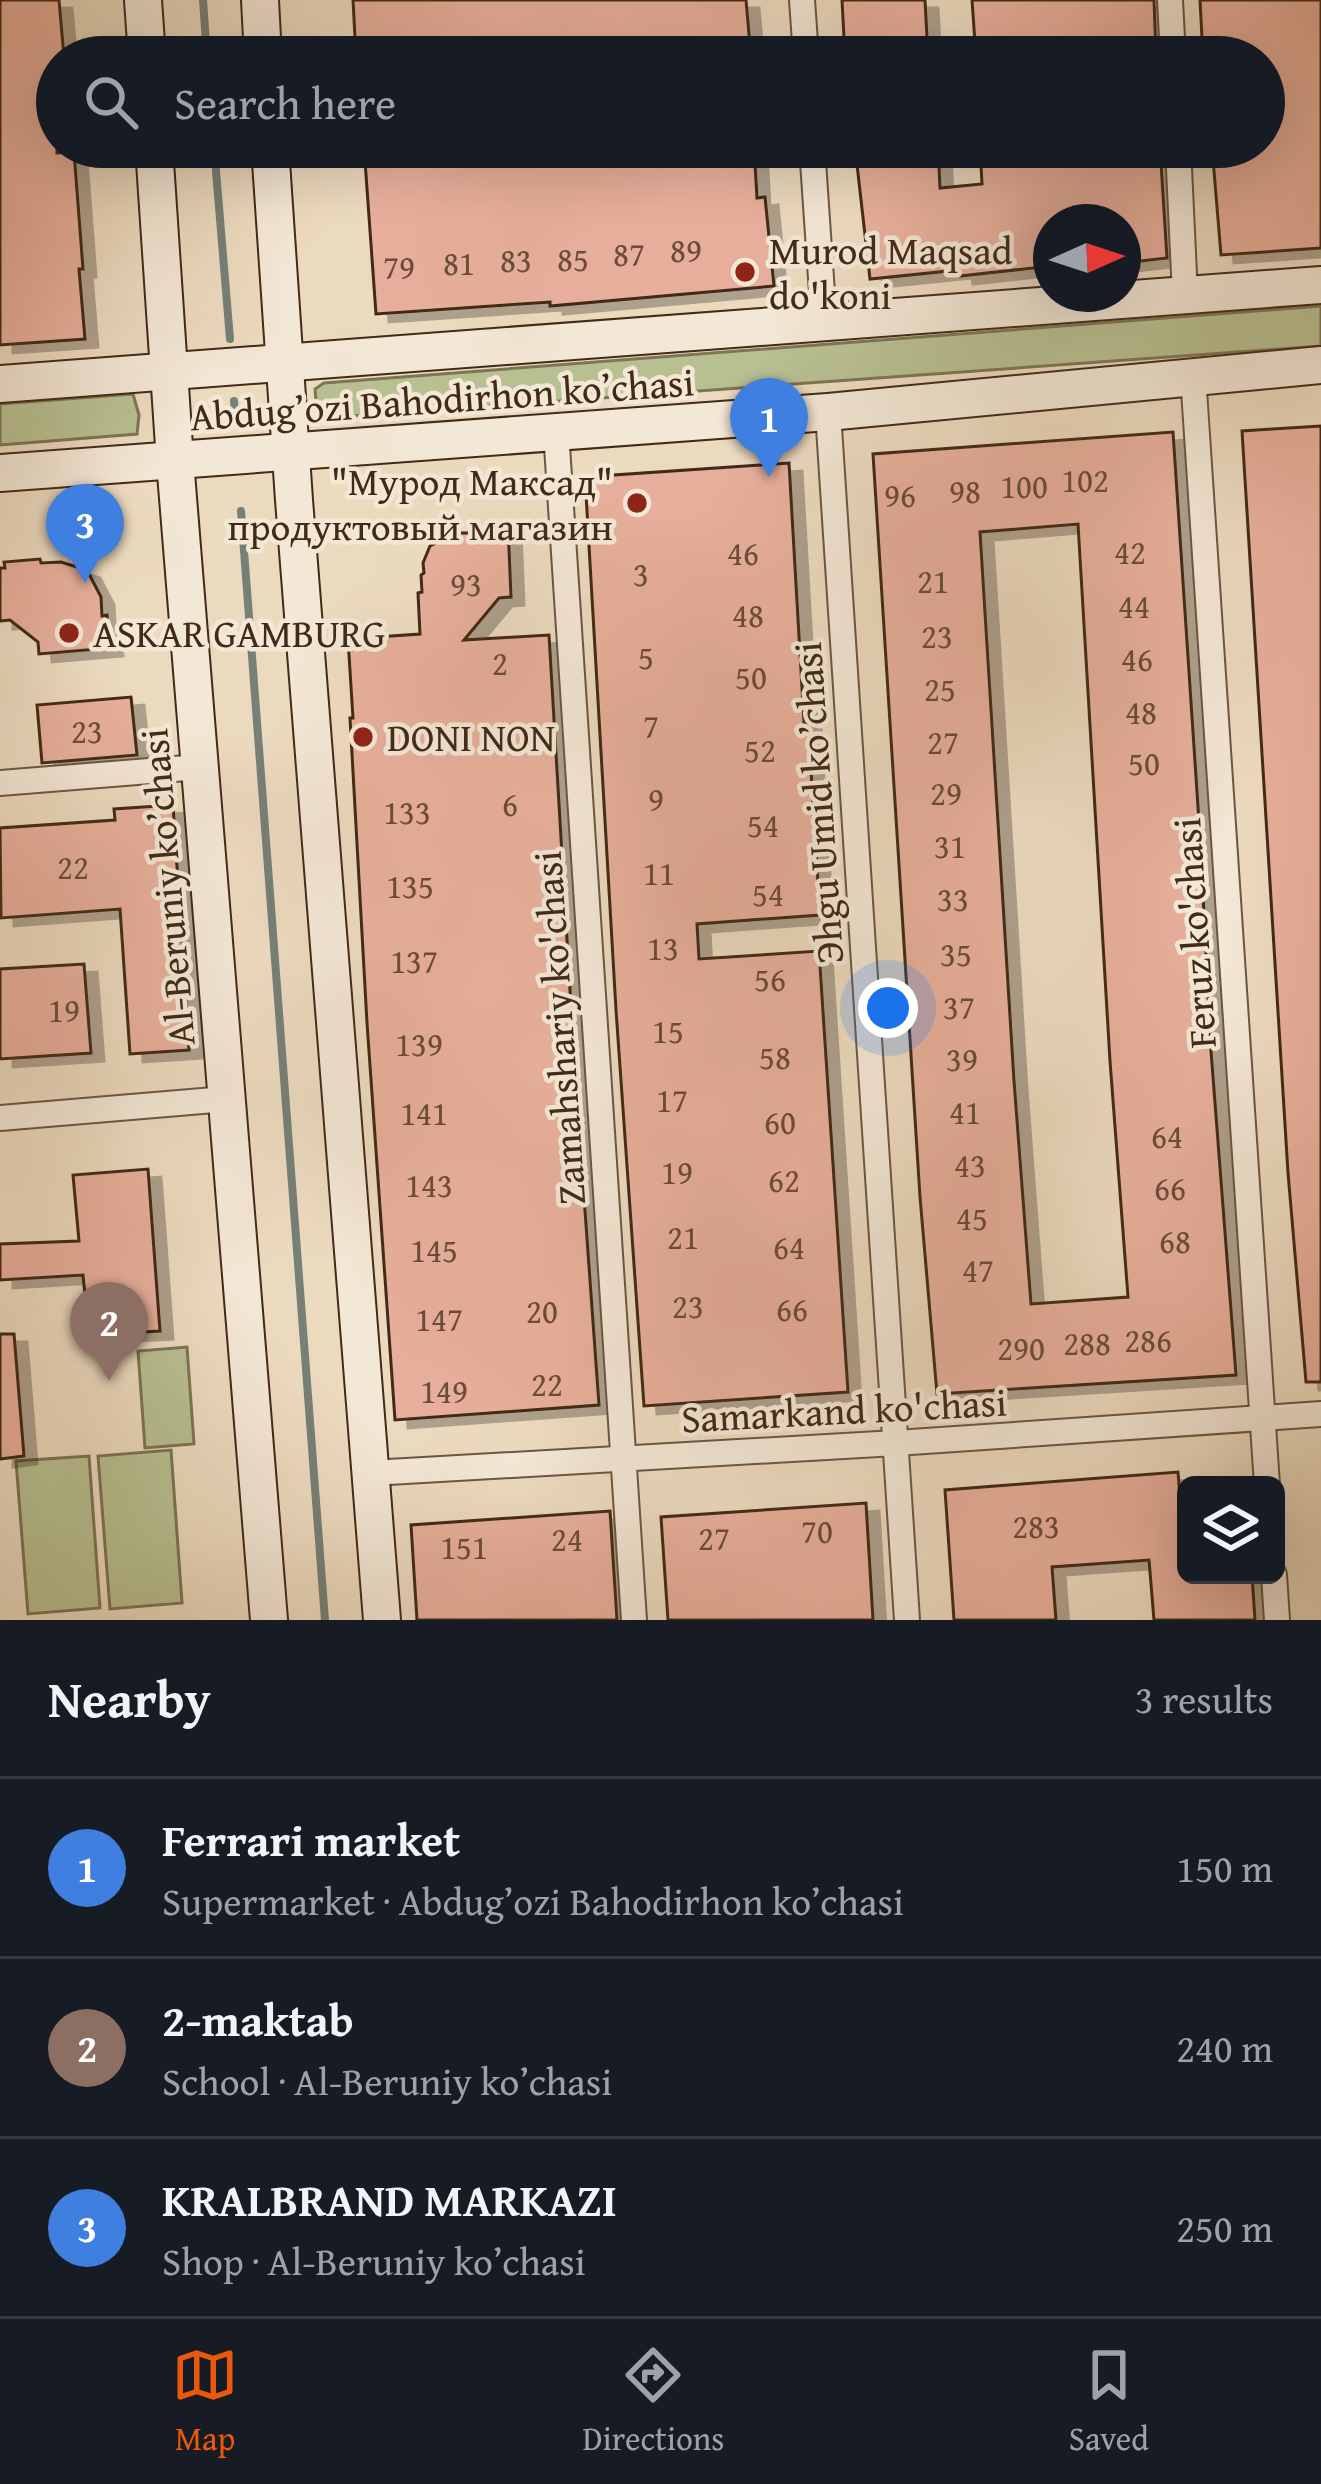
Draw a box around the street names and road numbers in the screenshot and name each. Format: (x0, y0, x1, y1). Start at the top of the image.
street label: Abdug’ozi Bahodirhon ko’chasi (188, 352, 696, 445)
street label: Эhgu Umid ko’chasi (778, 640, 857, 966)
street label: Al-Beruniy ko’chasi (124, 726, 209, 1048)
street label: Feruz ko'chasi (1157, 816, 1230, 1050)
street label: Zamahshariy ko'chasi (518, 849, 599, 1207)
street label: Samarkand ko'chasi (680, 1373, 1008, 1446)

